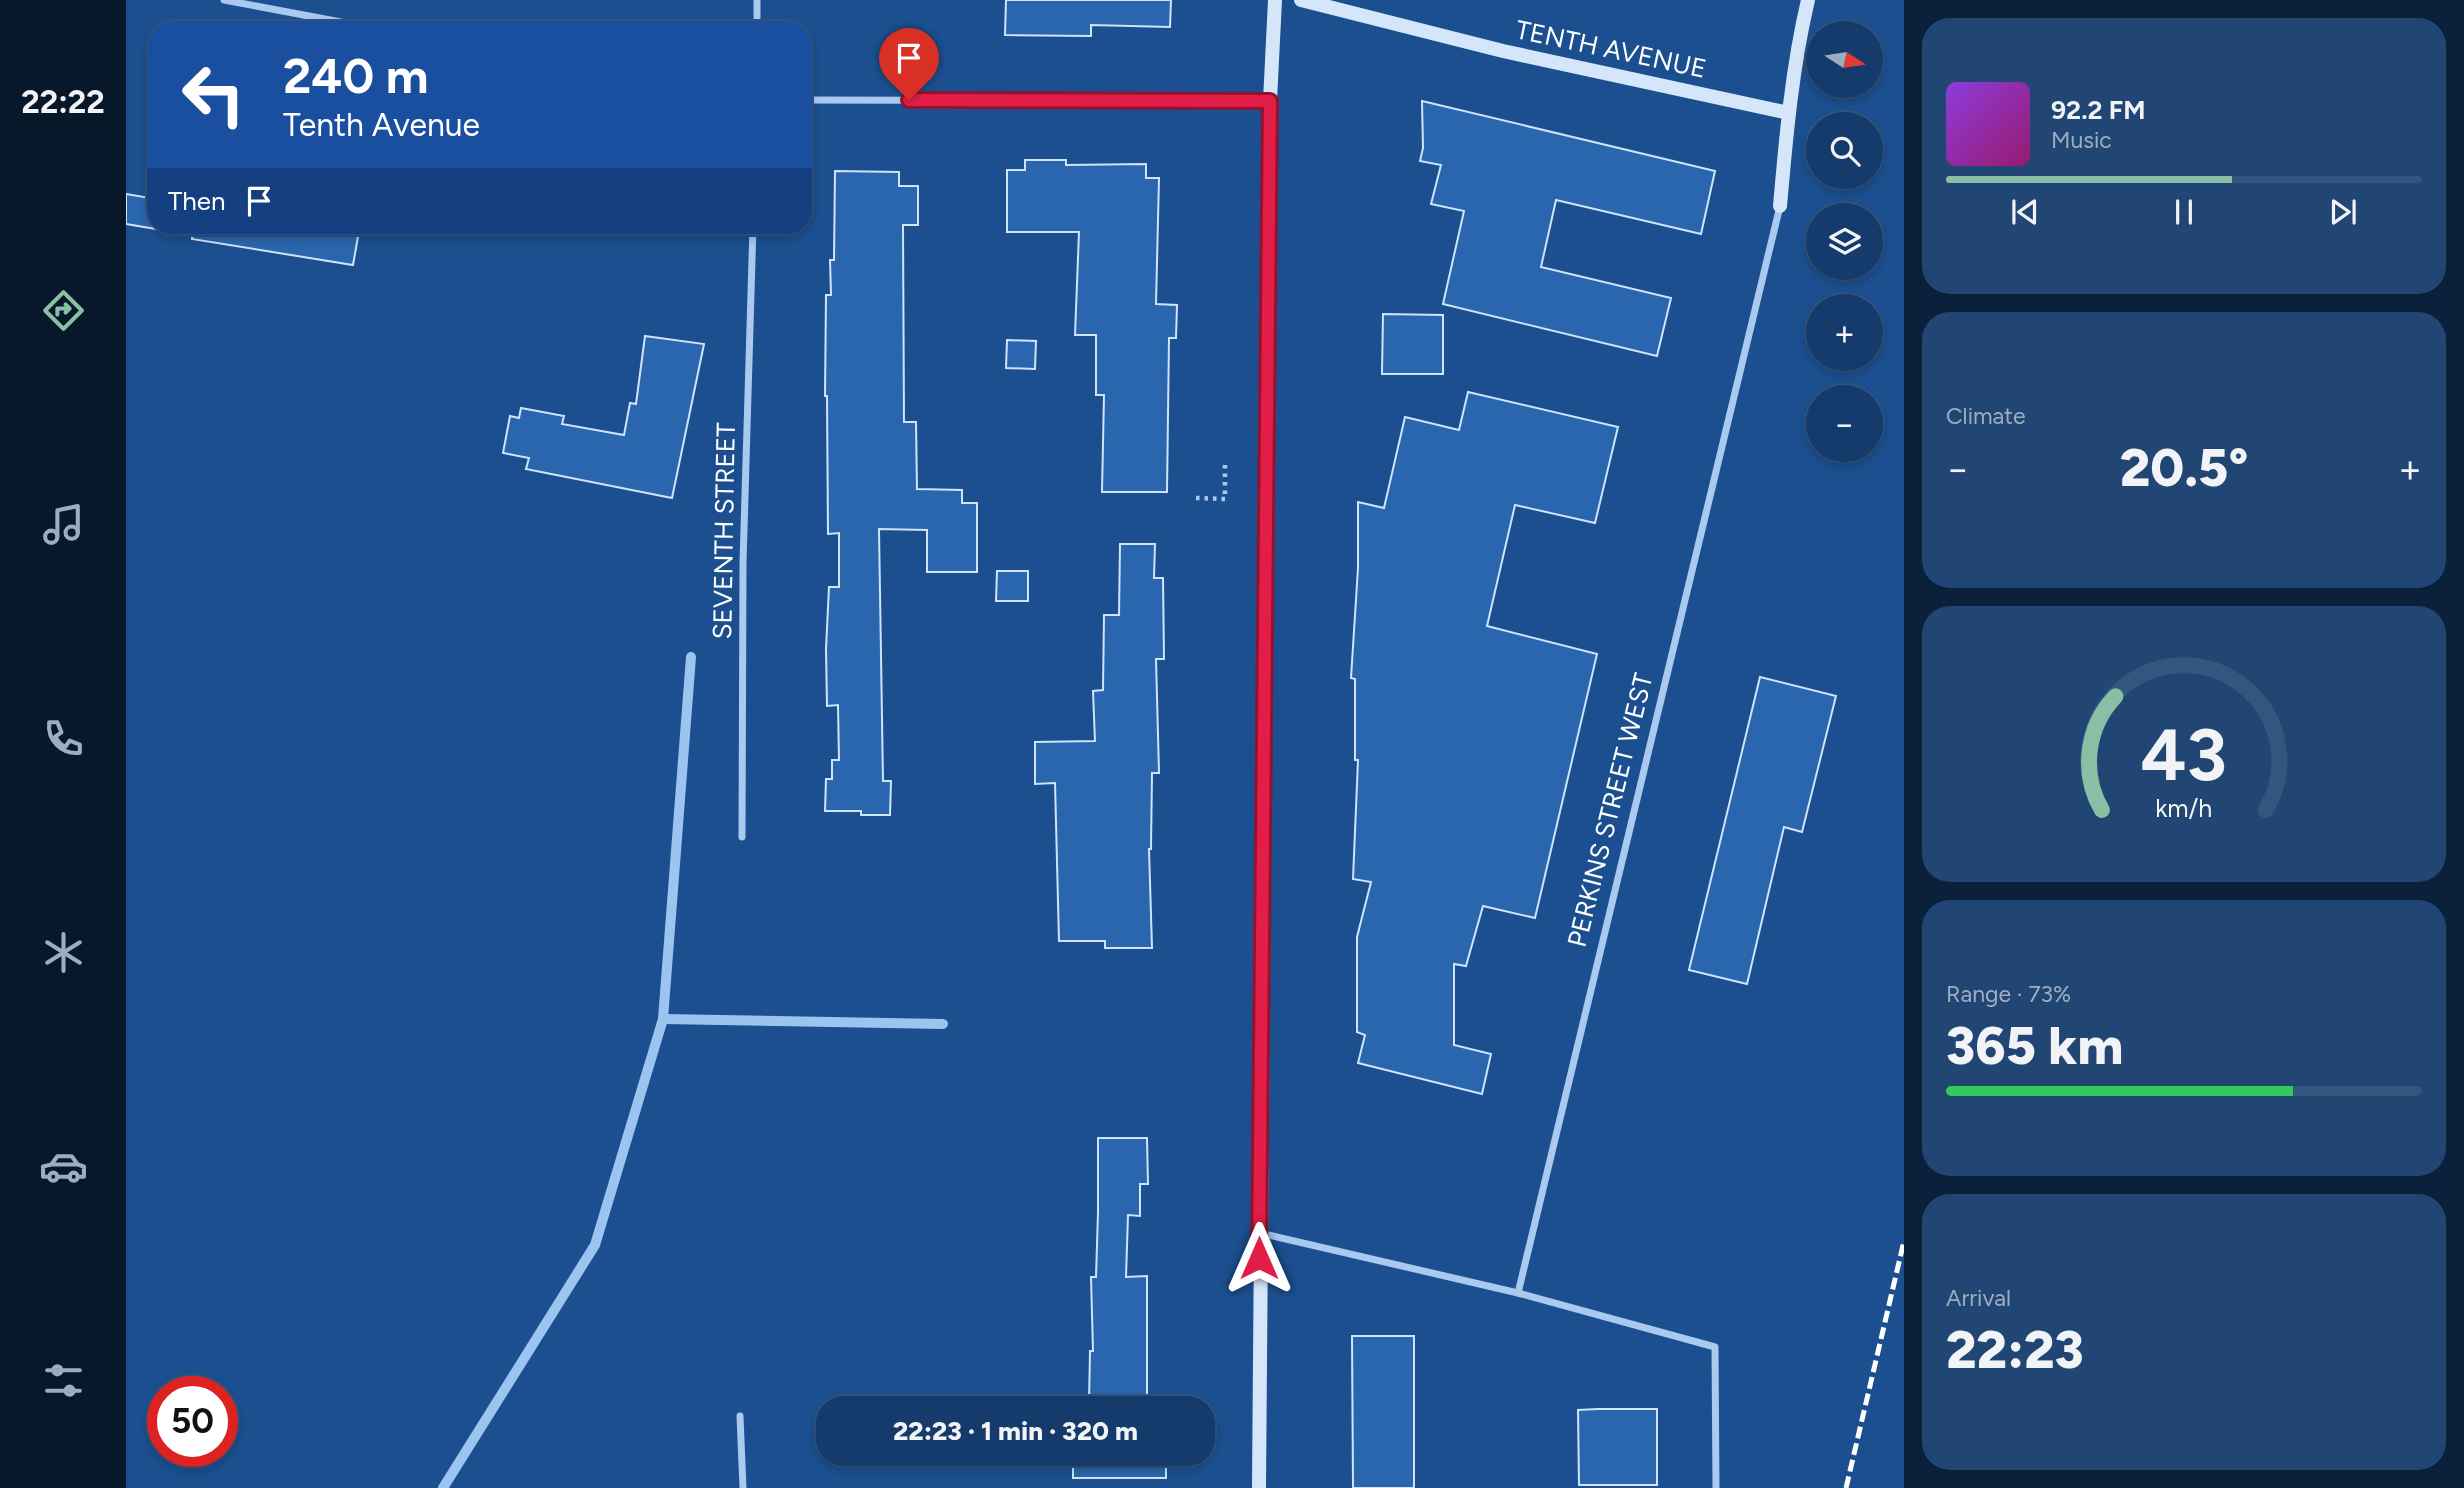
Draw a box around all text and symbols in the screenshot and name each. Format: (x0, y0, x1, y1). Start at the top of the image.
street label: TENTH AVENUE (1513, 13, 1709, 85)
north arrow (1806, 21, 1883, 98)
map controls (1806, 21, 1883, 462)
pin (879, 28, 939, 100)
icon: arrive (890, 39, 928, 77)
text: 240 m (283, 46, 429, 105)
icon: left (168, 49, 259, 140)
text: 22:22 (21, 83, 105, 121)
text: 92.2 FM (2051, 94, 2146, 126)
text: Tenth Avenue (283, 106, 480, 144)
button: search (1806, 112, 1883, 189)
text: Music (2051, 126, 2112, 154)
icon: arrive (240, 182, 278, 220)
text: Then (168, 185, 226, 217)
icon: previous (2006, 193, 2044, 231)
icon: pause (2165, 193, 2203, 231)
icon: next (2324, 193, 2362, 231)
button: layers (1806, 203, 1883, 280)
icon: directions (39, 286, 88, 335)
button: + (1806, 294, 1883, 371)
button: − (1806, 385, 1883, 462)
text: Climate (1946, 402, 2025, 430)
street label: SEVENTH STREET (706, 422, 742, 640)
text: 20.5° (2120, 437, 2248, 499)
text: − (1946, 446, 1970, 492)
text: + (2398, 446, 2422, 492)
icon: music (39, 500, 88, 549)
street label: PERKINS STREET WEST (1560, 669, 1660, 950)
text: 43 (2141, 711, 2227, 798)
icon: phone (39, 714, 88, 763)
text: km/h (2155, 793, 2213, 823)
icon: climate (39, 928, 88, 977)
text: Range · 73% (1946, 980, 2071, 1008)
text: 365 km (1946, 1015, 2123, 1077)
icon: car (39, 1142, 88, 1191)
position arrow (1222, 1221, 1296, 1295)
text: Arrival (1946, 1284, 2011, 1312)
text: 22:23 (1946, 1319, 2084, 1381)
icon: filters (39, 1356, 88, 1405)
speed limit sign: 50 (147, 1376, 238, 1467)
text: 22:23 · 1 min · 320 m (893, 1415, 1138, 1447)

